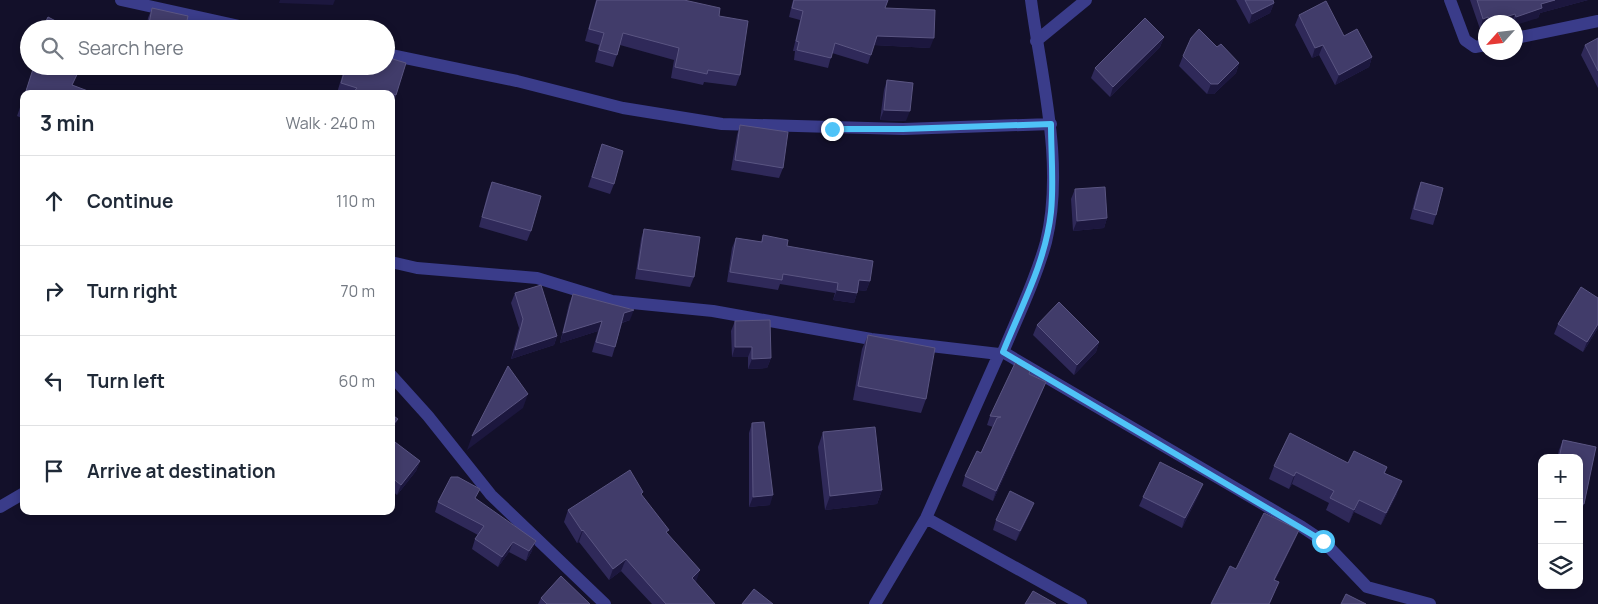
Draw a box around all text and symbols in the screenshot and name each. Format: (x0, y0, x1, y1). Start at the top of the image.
north arrow (1478, 15, 1523, 60)
search box (20, 20, 395, 75)
icon: search (38, 34, 66, 62)
text: Search here (78, 35, 184, 61)
text: 3 min (40, 109, 94, 137)
text: Walk · 240 m (285, 112, 375, 134)
route end (821, 118, 844, 141)
icon: ahead (40, 187, 68, 215)
text: Continue (87, 188, 173, 214)
text: 110 m (336, 190, 375, 212)
icon: right (40, 277, 68, 305)
text: Turn right (87, 278, 177, 304)
text: 70 m (340, 280, 375, 302)
icon: left (40, 367, 68, 395)
text: Turn left (87, 368, 165, 394)
text: 60 m (339, 370, 375, 392)
map controls (1538, 454, 1583, 589)
button: + (1538, 454, 1583, 499)
icon: arrive (40, 457, 68, 485)
text: Arrive at destination (87, 458, 276, 484)
button: − (1538, 499, 1583, 544)
route start (1312, 530, 1335, 553)
button: layers (1538, 544, 1583, 589)

